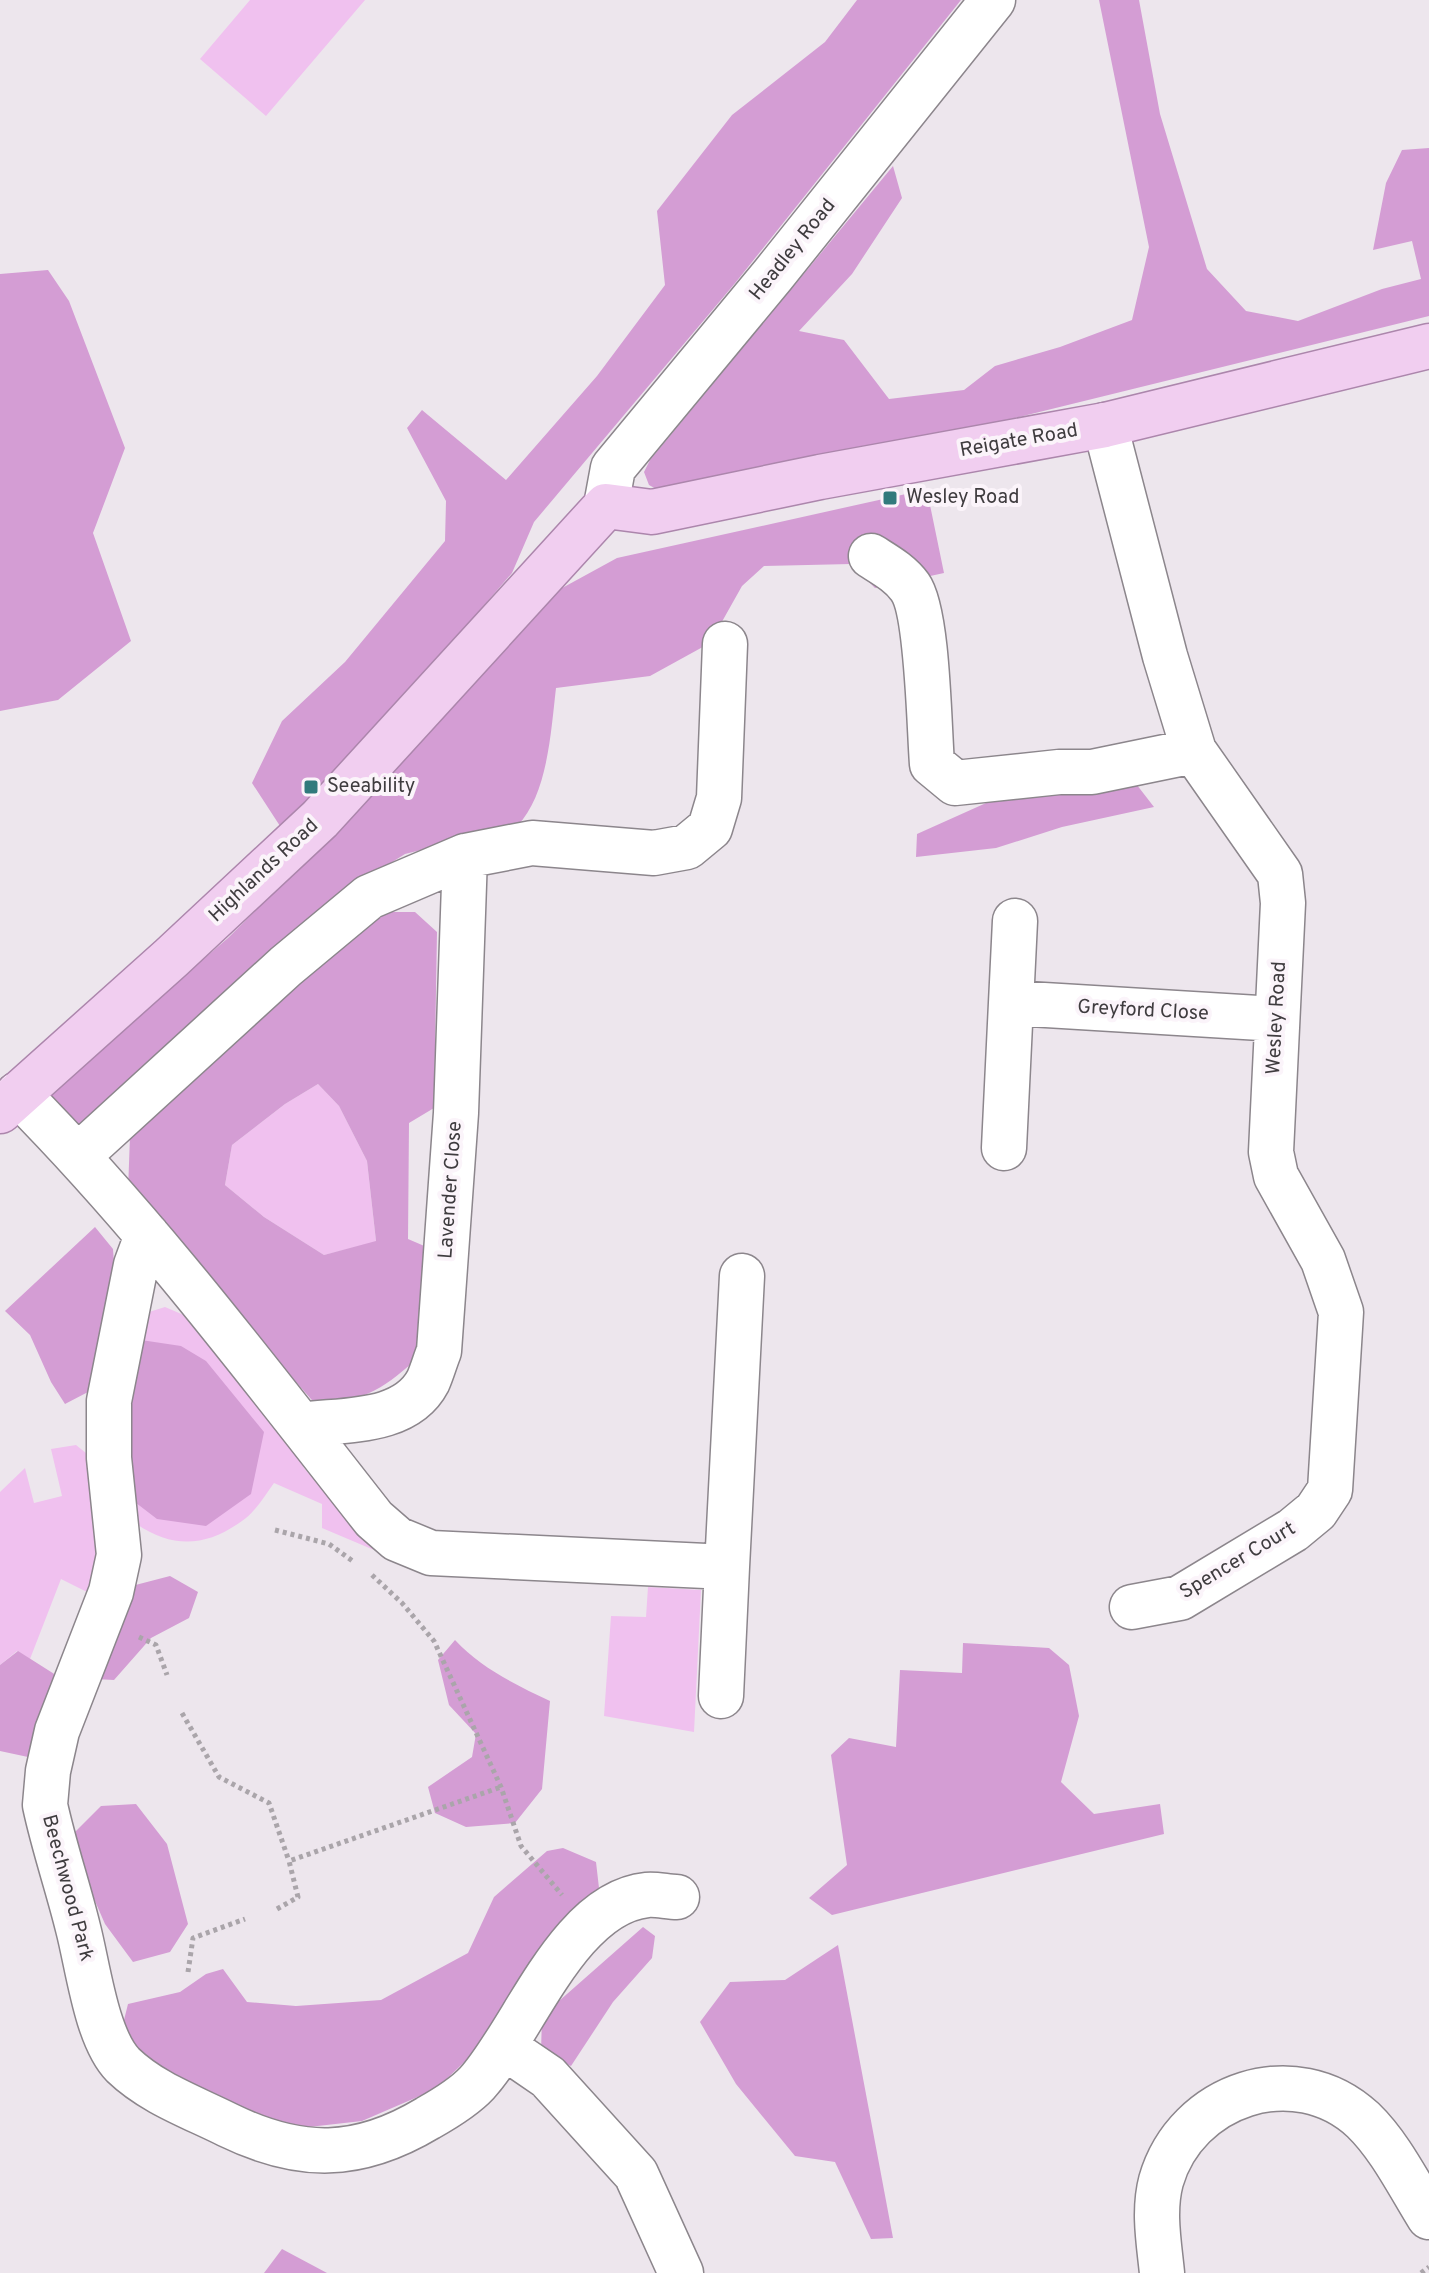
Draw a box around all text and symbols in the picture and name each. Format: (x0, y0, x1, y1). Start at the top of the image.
street label: Headley Road (744, 194, 842, 306)
street label: Reigate Road (958, 418, 1080, 464)
place label: Wesley Road (906, 485, 1020, 511)
marker: Wesley Road (881, 489, 899, 507)
place label: Seeability (327, 774, 415, 800)
marker: Seeability (302, 778, 320, 796)
street label: Highlands Road (204, 813, 324, 929)
street label: Wesley Road (1261, 961, 1293, 1075)
street label: Greyford Close (1077, 995, 1209, 1027)
street label: Lavender Close (433, 1120, 469, 1260)
street label: Spencer Court (1175, 1516, 1301, 1606)
street label: Beechwood Park (35, 1812, 99, 1964)

